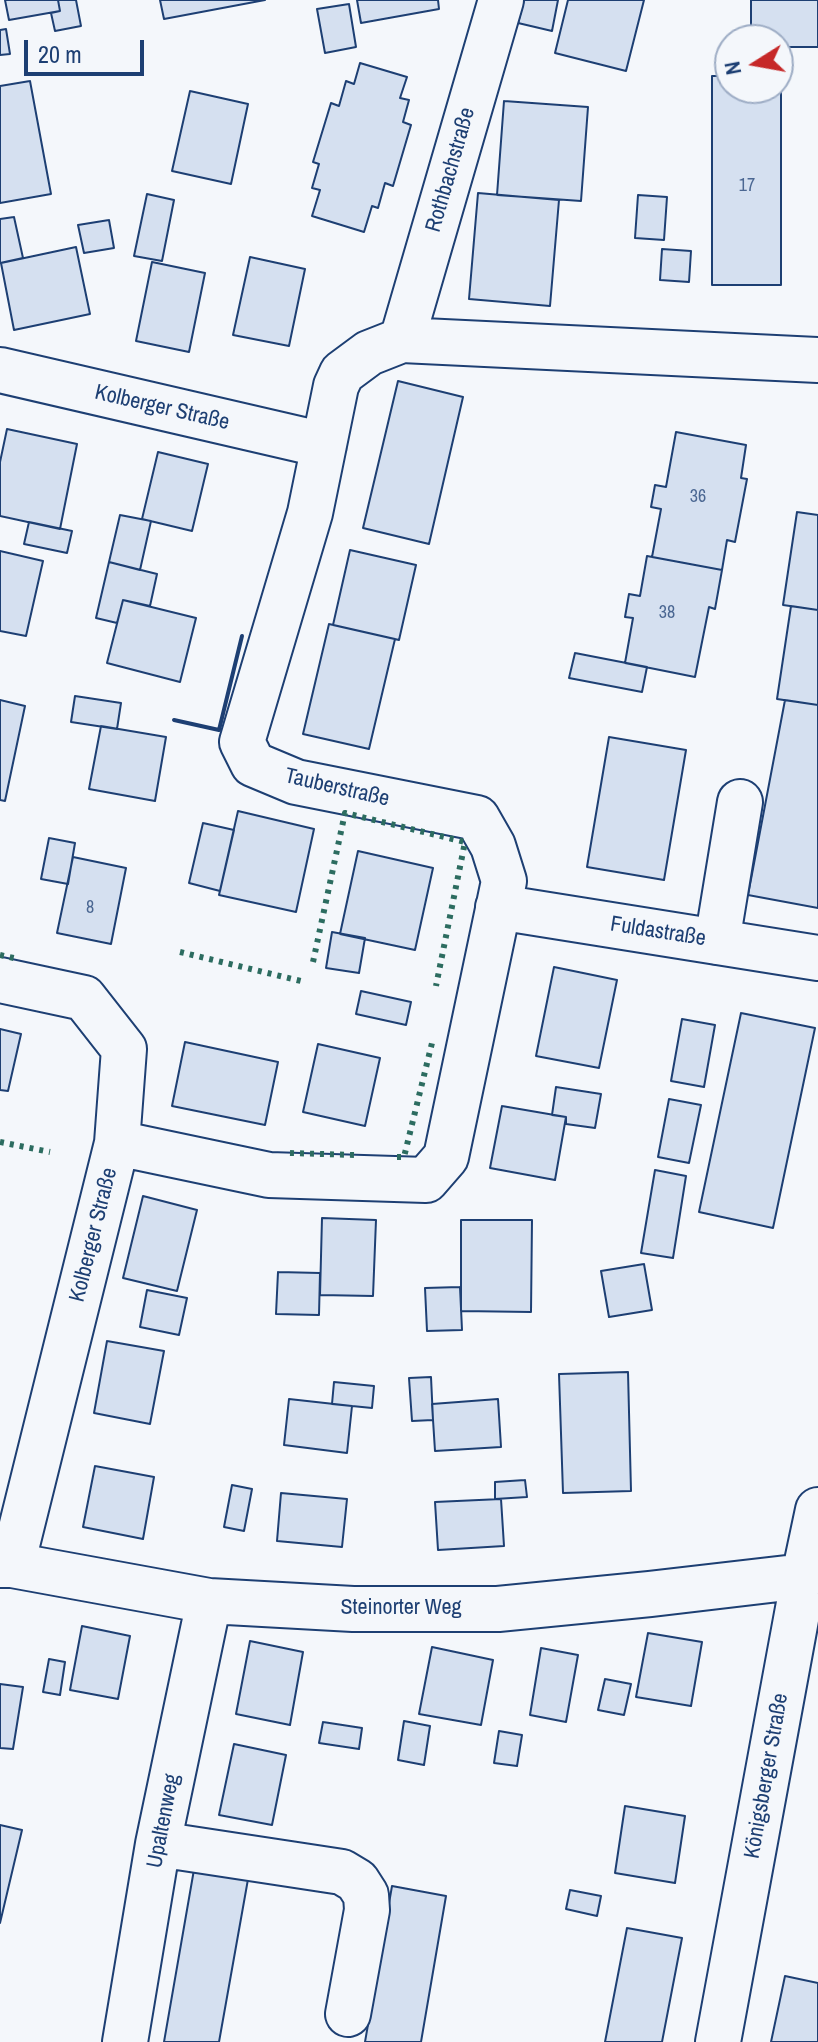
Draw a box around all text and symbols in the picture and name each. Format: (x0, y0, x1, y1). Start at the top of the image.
scale bar (28, 24, 148, 74)
north arrow (714, 24, 794, 104)
text: 20 m (38, 38, 82, 70)
text: N (716, 59, 748, 77)
street label: Rothbachstraße (421, 105, 481, 235)
house number: 17 (739, 175, 755, 197)
street label: Kolberger Straße (92, 380, 232, 436)
house number: 36 (690, 486, 706, 508)
house number: 38 (659, 602, 675, 624)
street label: Tauberstraße (282, 763, 392, 813)
house number: 8 (86, 897, 94, 919)
street label: Fuldastraße (608, 911, 708, 953)
street label: Kolberger Straße (65, 1165, 123, 1305)
street label: Steinorter Weg (340, 1595, 462, 1621)
street label: Königsberger Straße (739, 1691, 795, 1861)
street label: Upaltenweg (142, 1772, 186, 1870)

